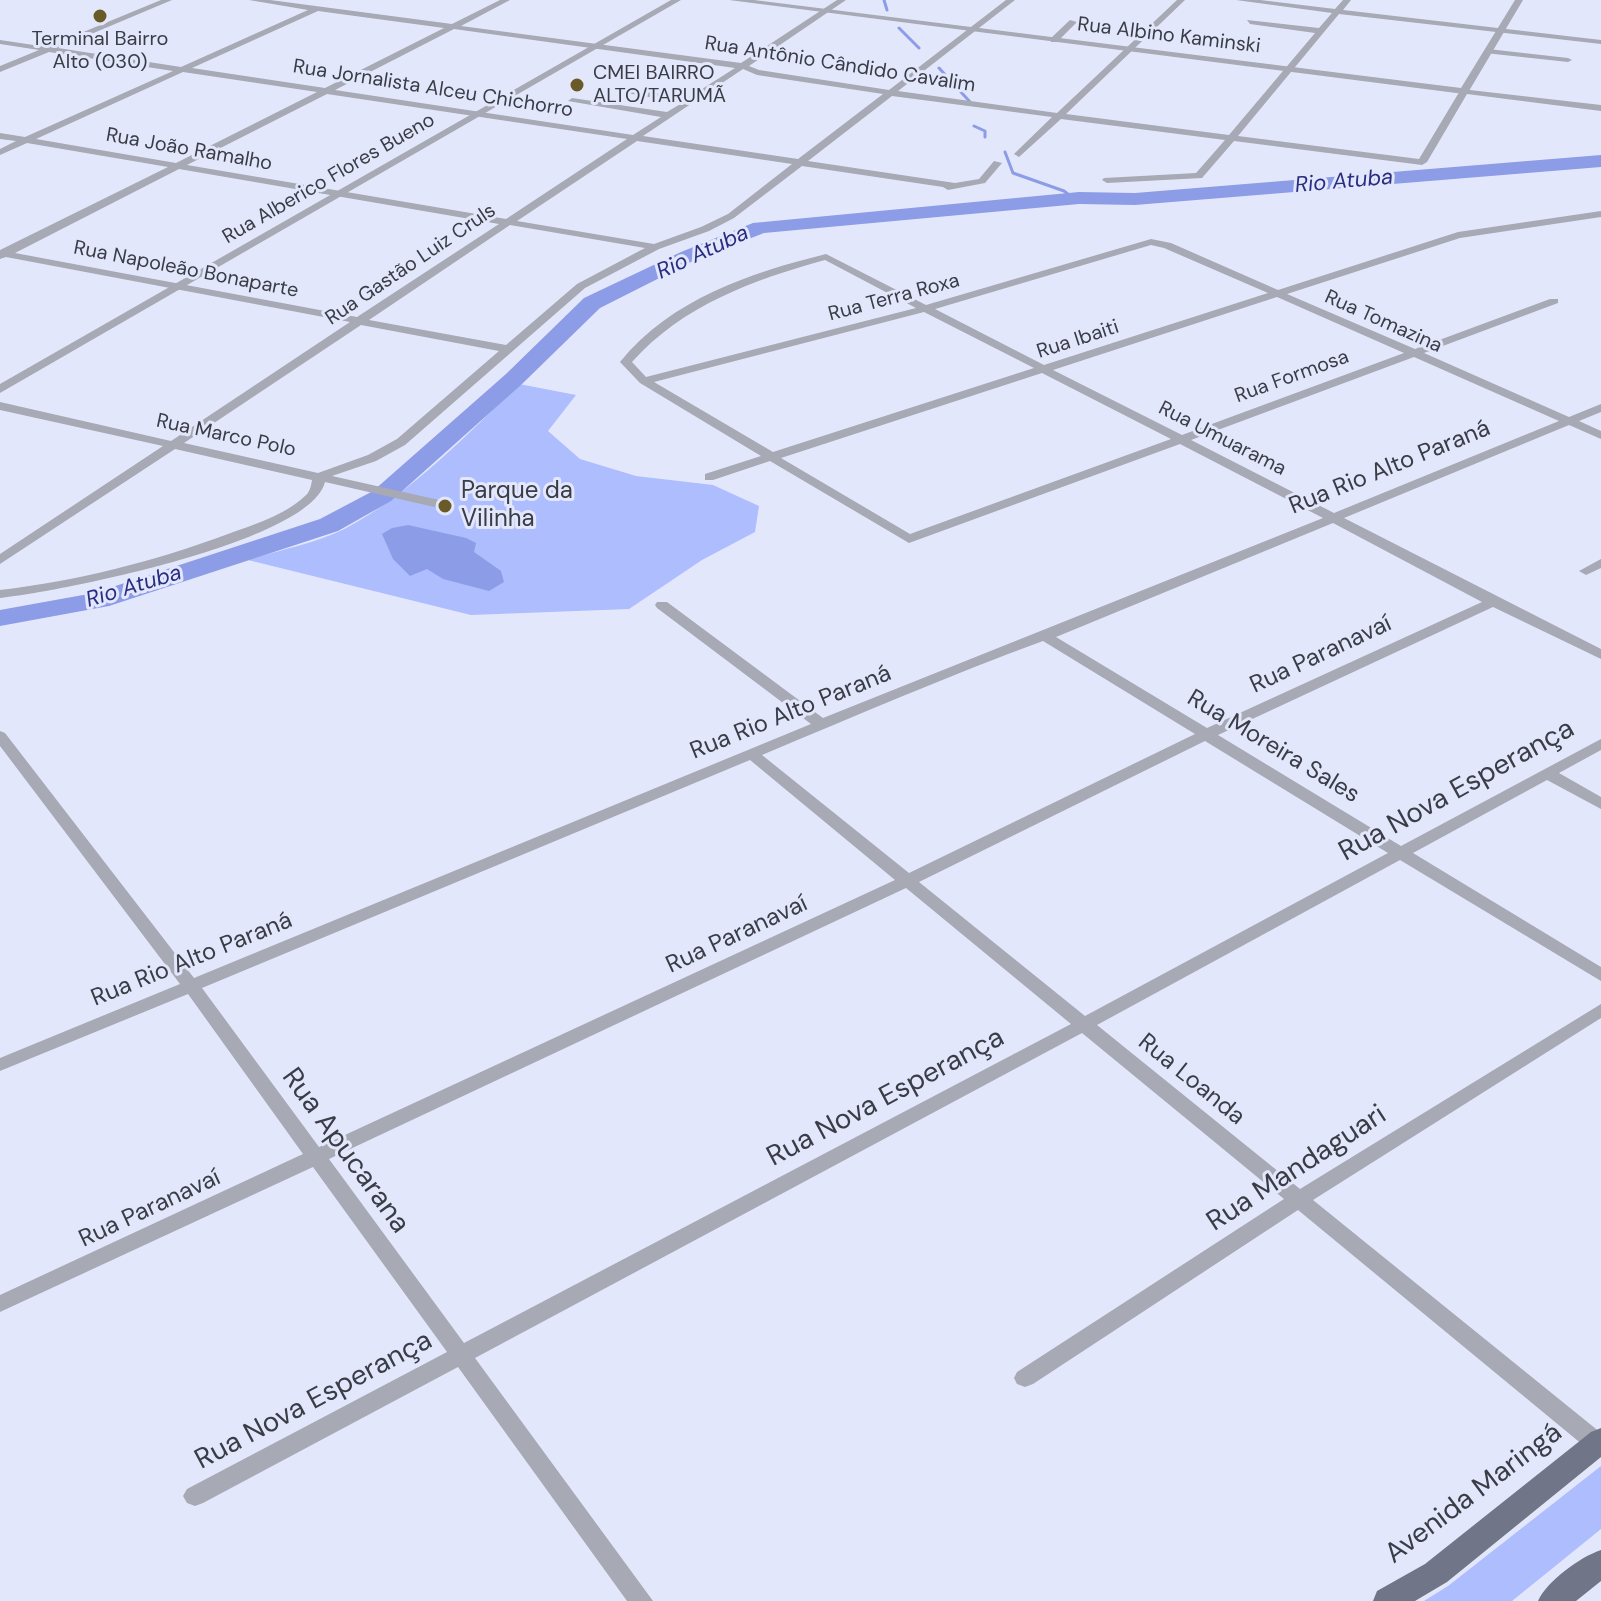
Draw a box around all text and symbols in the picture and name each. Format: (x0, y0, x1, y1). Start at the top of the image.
marker: Terminal Bairro Alto (030) (91, 7, 109, 25)
street label: Rua Albino Kaminski (1076, 13, 1262, 59)
place label: Terminal Bairro Alto (030) (32, 28, 168, 75)
street label: Rua Antônio Cândido Cavalim (703, 32, 977, 98)
street label: Rua Jornalista Alceu Chichorro (291, 55, 575, 123)
place label: CMEI BAIRRO ALTO/TARUMÃ (593, 62, 726, 109)
marker: CMEI BAIRRO ALTO/TARUMÃ (568, 76, 586, 94)
street label: Rua Alberico Flores Bueno (219, 108, 439, 250)
street label: Rua João Ramalho (104, 124, 274, 176)
water label: Rio Atuba (1294, 165, 1394, 199)
street label: Rua Gastão Luiz Cruls (321, 199, 501, 331)
water label: Rio Atuba (653, 220, 753, 286)
street label: Rua Napoleão Bonaparte (72, 236, 300, 304)
street label: Rua Terra Roxa (826, 269, 962, 327)
street label: Rua Tomazina (1321, 285, 1445, 359)
street label: Rua Ibaiti (1034, 315, 1122, 365)
street label: Rua Formosa (1232, 345, 1352, 409)
street label: Rua Umuarama (1154, 397, 1290, 481)
street label: Rua Marco Polo (154, 409, 298, 463)
street label: Rua Rio Alto Paraná (1285, 415, 1495, 521)
place label: Parque da Vilinha (461, 478, 573, 534)
marker: Parque da Vilinha (436, 497, 454, 515)
water label: Rio Atuba (83, 560, 185, 614)
street label: Rua Paranavaí (1246, 610, 1396, 700)
street label: Rua Rio Alto Paraná (686, 660, 896, 766)
street label: Rua Moreira Sales (1182, 684, 1364, 810)
street label: Rua Nova Esperança (1334, 712, 1580, 870)
street label: Rua Paranavaí (662, 890, 812, 980)
street label: Rua Rio Alto Paraná (87, 907, 297, 1013)
street label: Rua Nova Esperança (762, 1021, 1010, 1175)
street label: Rua Loanda (1132, 1028, 1250, 1132)
street label: Rua Apucarana (274, 1062, 416, 1240)
street label: Rua Mandaguari (1201, 1099, 1393, 1239)
street label: Rua Paranavaí (75, 1164, 225, 1254)
street label: Rua Nova Esperança (190, 1324, 438, 1478)
street label: Avenida Maringá (1379, 1417, 1569, 1571)

